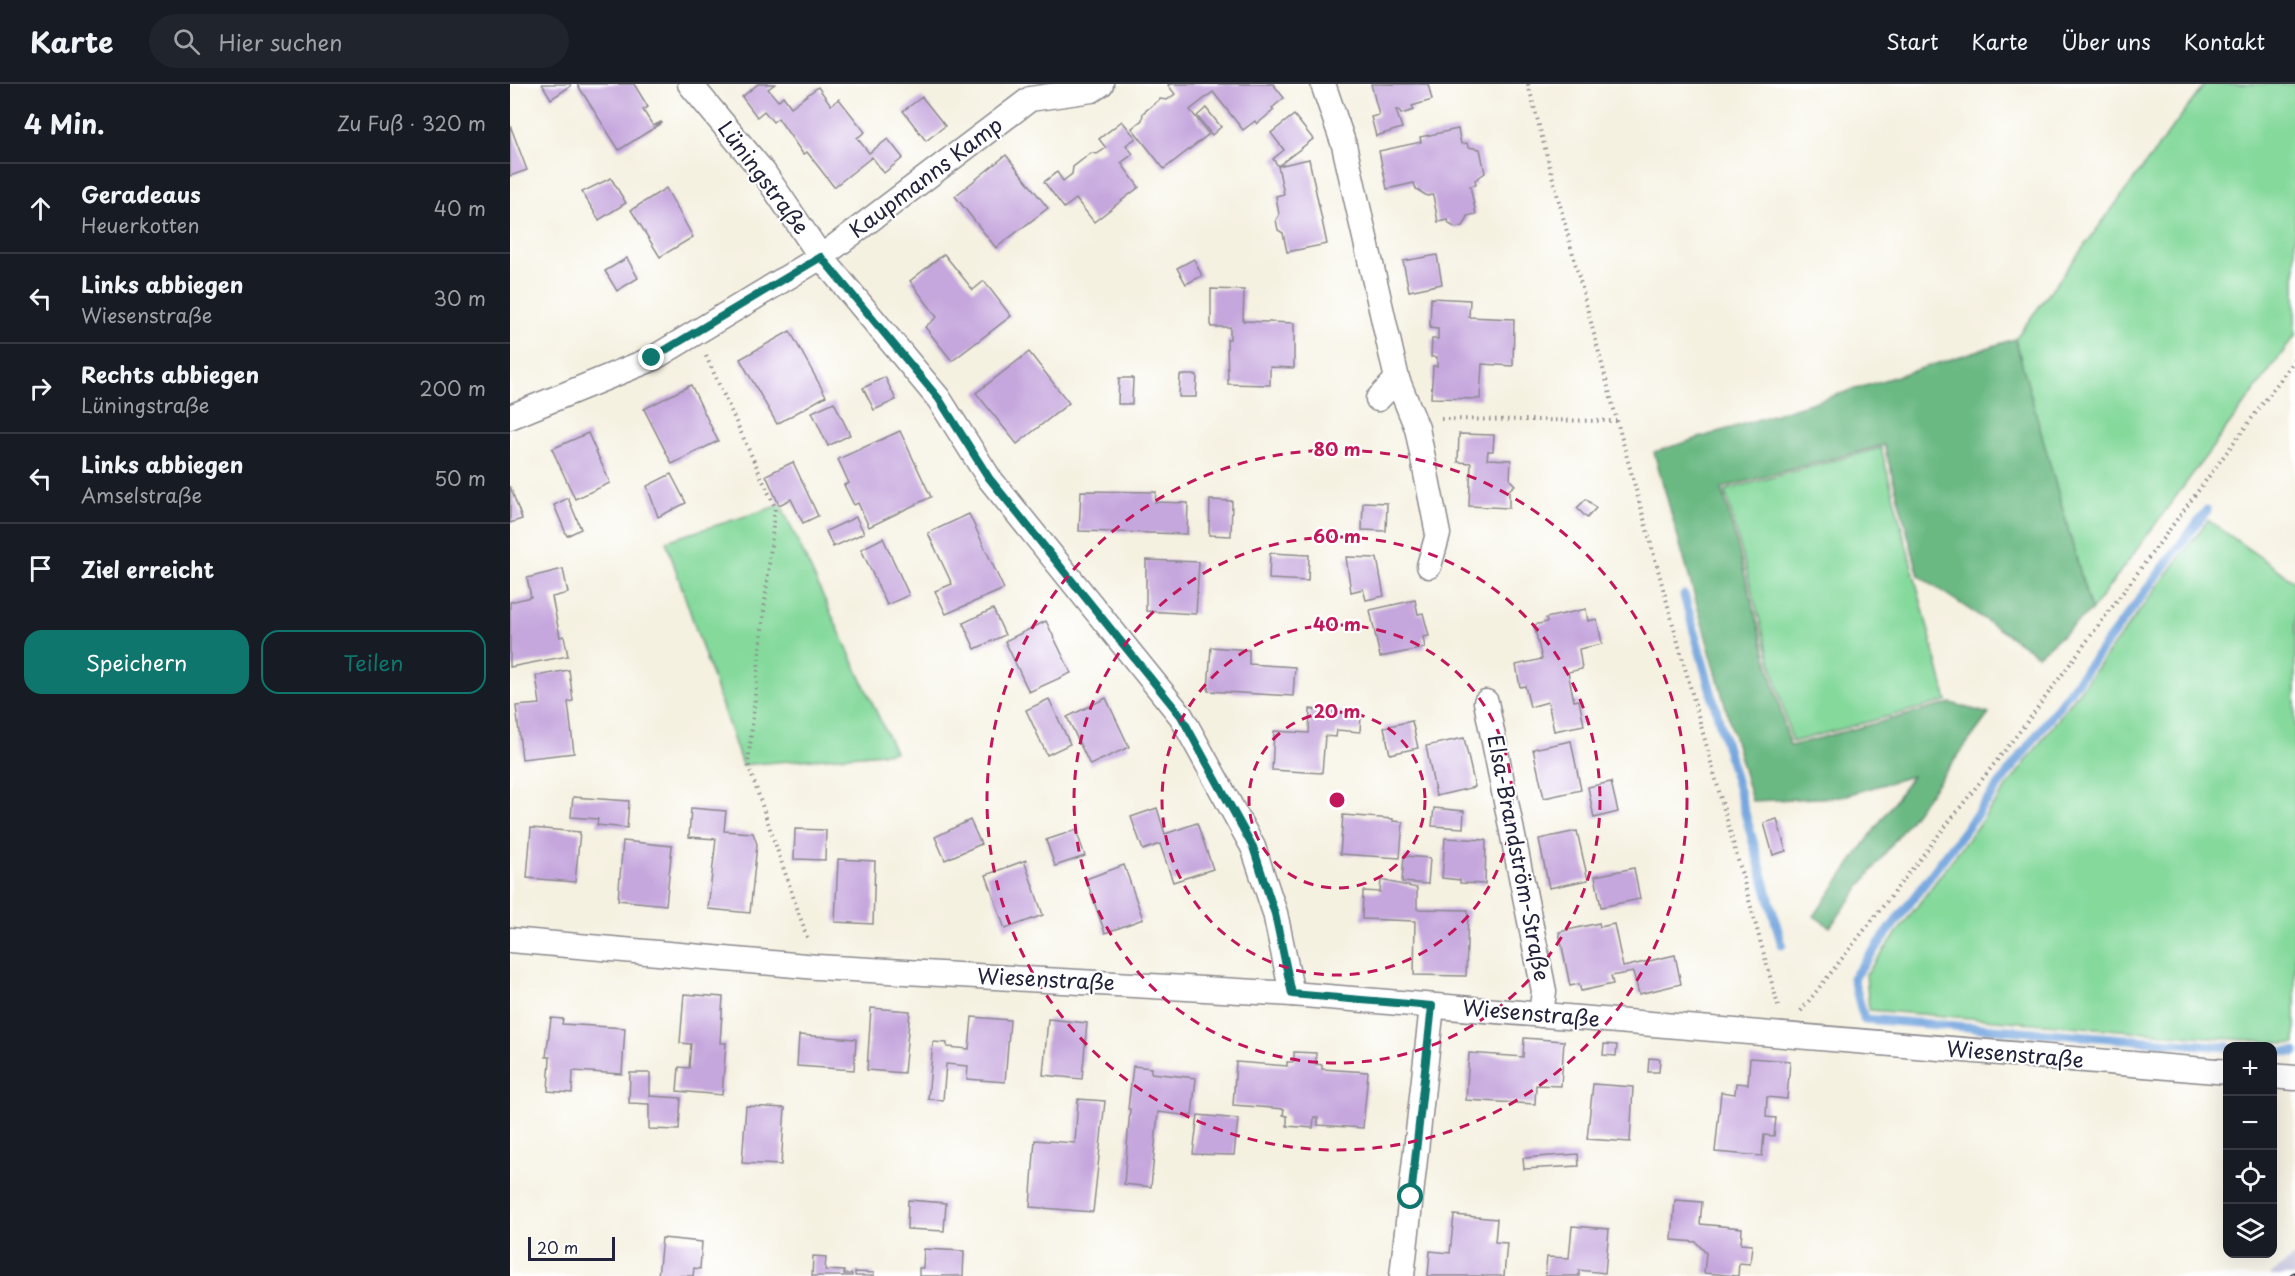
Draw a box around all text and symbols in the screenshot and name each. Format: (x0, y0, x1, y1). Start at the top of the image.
search box (149, 14, 569, 68)
text: Karte (30, 20, 113, 63)
icon: search (170, 25, 203, 58)
text: Hier suchen (218, 25, 343, 58)
text: Start (1886, 25, 1938, 57)
text: Karte (1971, 25, 2028, 57)
text: Über uns (2061, 25, 2151, 57)
text: Kontakt (2184, 25, 2265, 57)
text: 4 Min. (24, 104, 104, 143)
text: Zu Fuß · 320 m (337, 108, 486, 138)
street label: Kaupmanns Kamp (841, 108, 1008, 245)
street label: Lüningstraße (711, 113, 818, 240)
text: Geradeaus (81, 177, 201, 210)
icon: ahead (24, 192, 57, 225)
text: 40 m (434, 193, 486, 223)
text: Heuerkotten (81, 210, 199, 240)
text: Links abbiegen (81, 267, 243, 300)
icon: left (24, 282, 57, 315)
text: 30 m (433, 283, 486, 313)
text: Wiesenstraße (81, 300, 212, 330)
route end (638, 344, 664, 370)
text: Rechts abbiegen (81, 357, 259, 390)
icon: right (24, 372, 57, 405)
text: 200 m (419, 373, 486, 403)
text: Lüningstraße (81, 390, 209, 420)
text: 80 m (1313, 435, 1361, 462)
text: Links abbiegen (81, 447, 243, 480)
icon: left (24, 462, 57, 495)
text: 50 m (434, 463, 486, 493)
text: Amselstraße (81, 480, 202, 510)
text: 60 m (1313, 522, 1361, 549)
icon: arrive (24, 552, 57, 585)
text: Ziel erreicht (81, 552, 214, 585)
text: 40 m (1313, 610, 1361, 637)
button: Speichern (24, 630, 249, 694)
button: Teilen (261, 630, 486, 694)
text: 20 m (1314, 697, 1360, 724)
street label: Elsa-Brandström-Straße (1480, 732, 1560, 983)
centre of rings (1327, 790, 1347, 810)
street label: Wiesenstraße (976, 958, 1116, 998)
street label: Wiesenstraße (1461, 990, 1601, 1034)
street label: Wiesenstraße (1945, 1031, 2085, 1075)
map controls (2223, 1042, 2277, 1258)
button: + (2223, 1042, 2277, 1096)
button: − (2223, 1096, 2277, 1150)
button: locate (2223, 1150, 2277, 1204)
route start (1397, 1183, 1423, 1209)
button: layers (2223, 1204, 2277, 1258)
scale bar (528, 1234, 615, 1262)
text: 20 m (537, 1235, 578, 1259)

